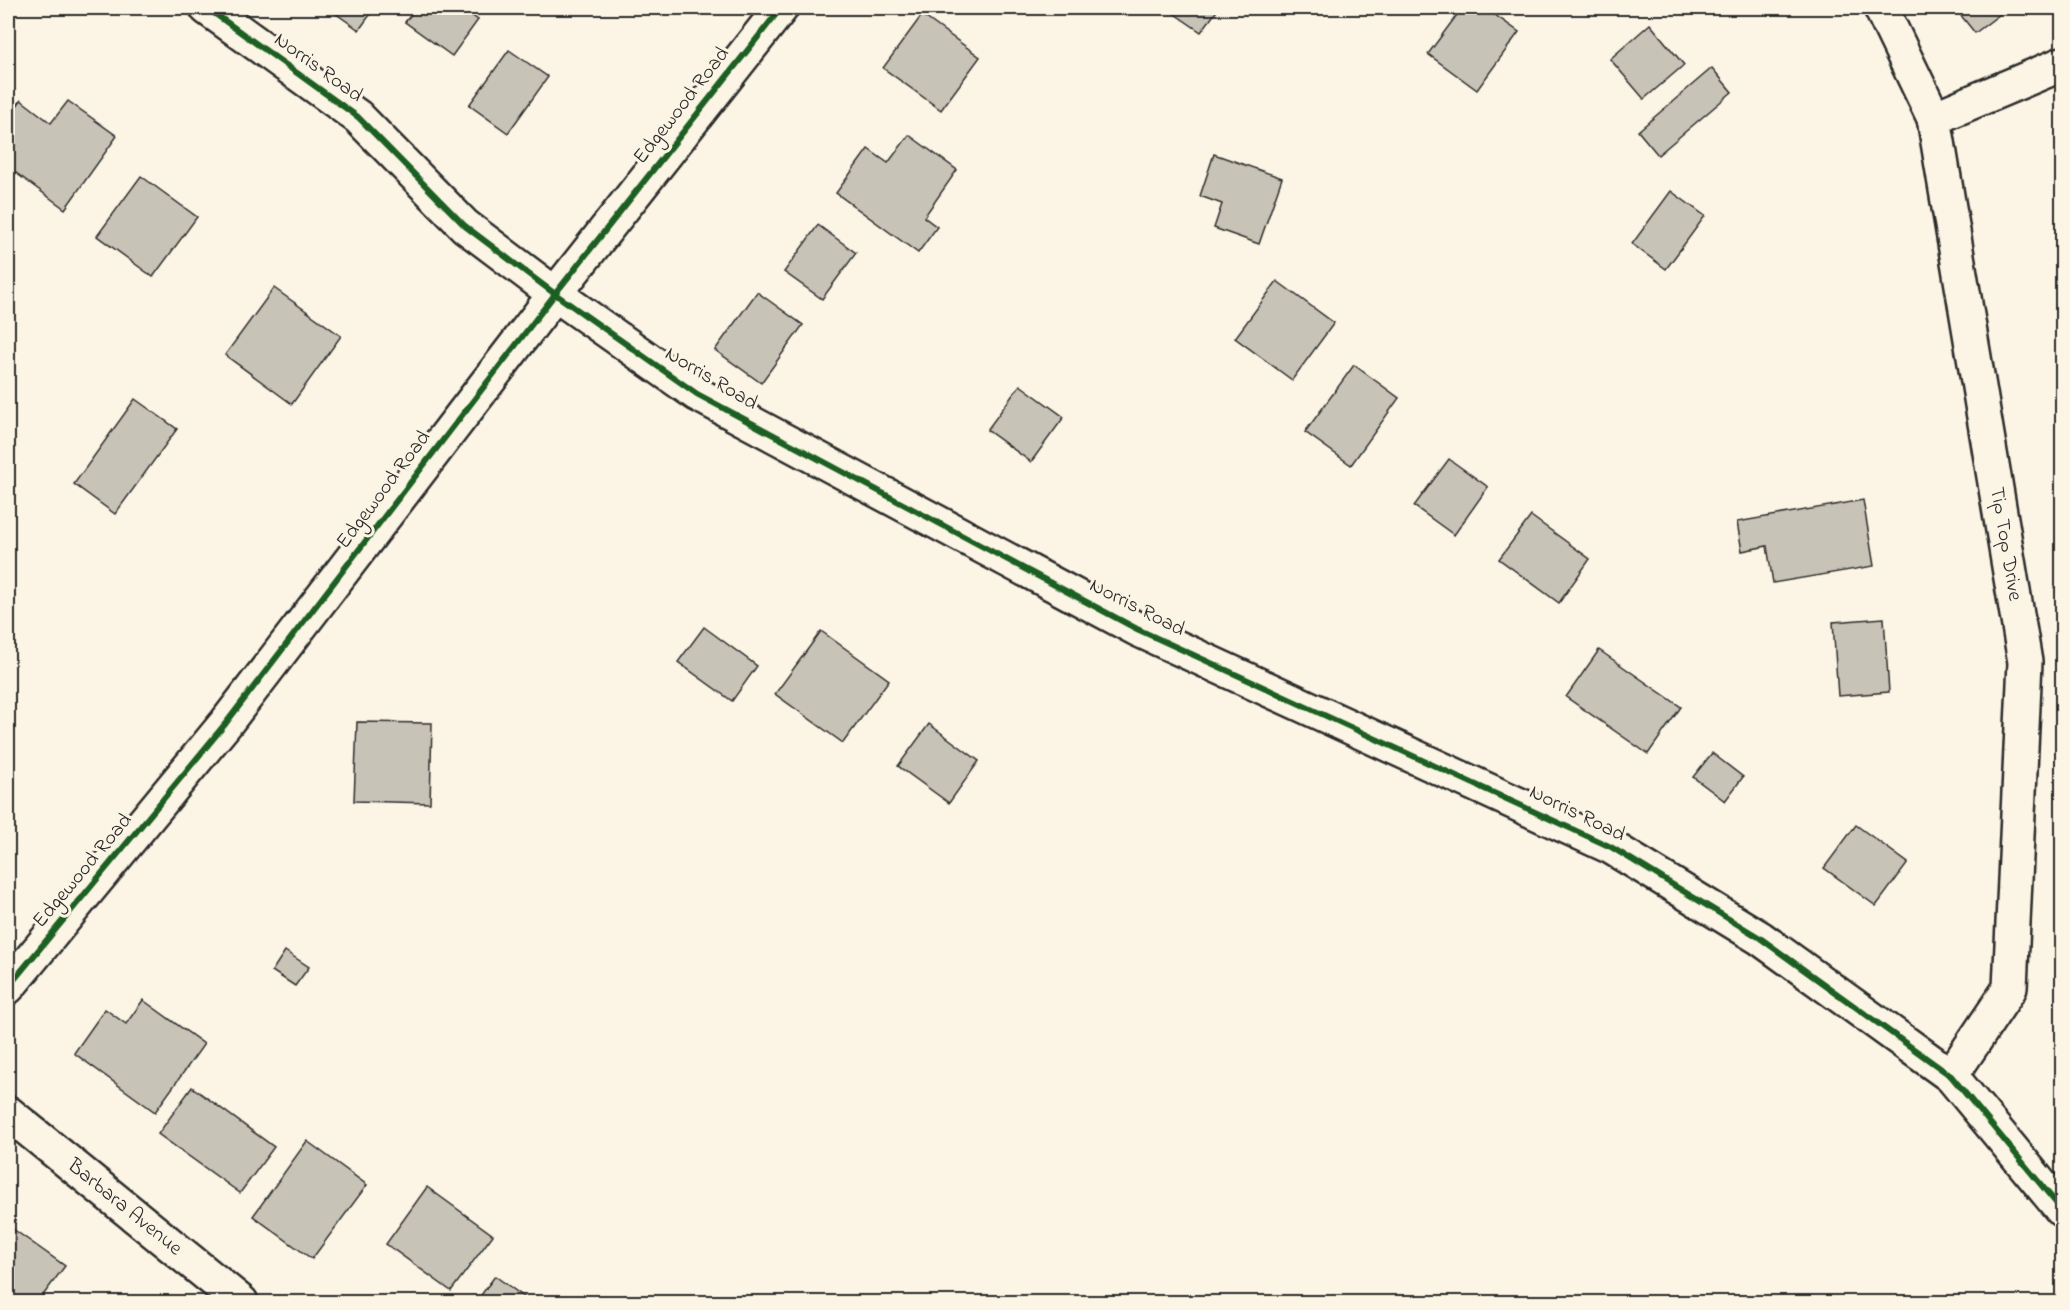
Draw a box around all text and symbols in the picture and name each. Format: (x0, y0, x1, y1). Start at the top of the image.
street label: Norris Road (267, 25, 369, 111)
street label: Edgewood Road (627, 41, 739, 172)
street label: Norris Road (659, 339, 763, 419)
street label: Edgewood Road (329, 424, 440, 557)
street label: Tip Top Drive (1981, 485, 2030, 604)
street label: Norris Road (1084, 571, 1190, 645)
street label: Norris Road (1524, 778, 1630, 850)
street label: Edgewood Road (26, 807, 142, 936)
street label: Barbara Avenue (60, 1151, 189, 1264)

